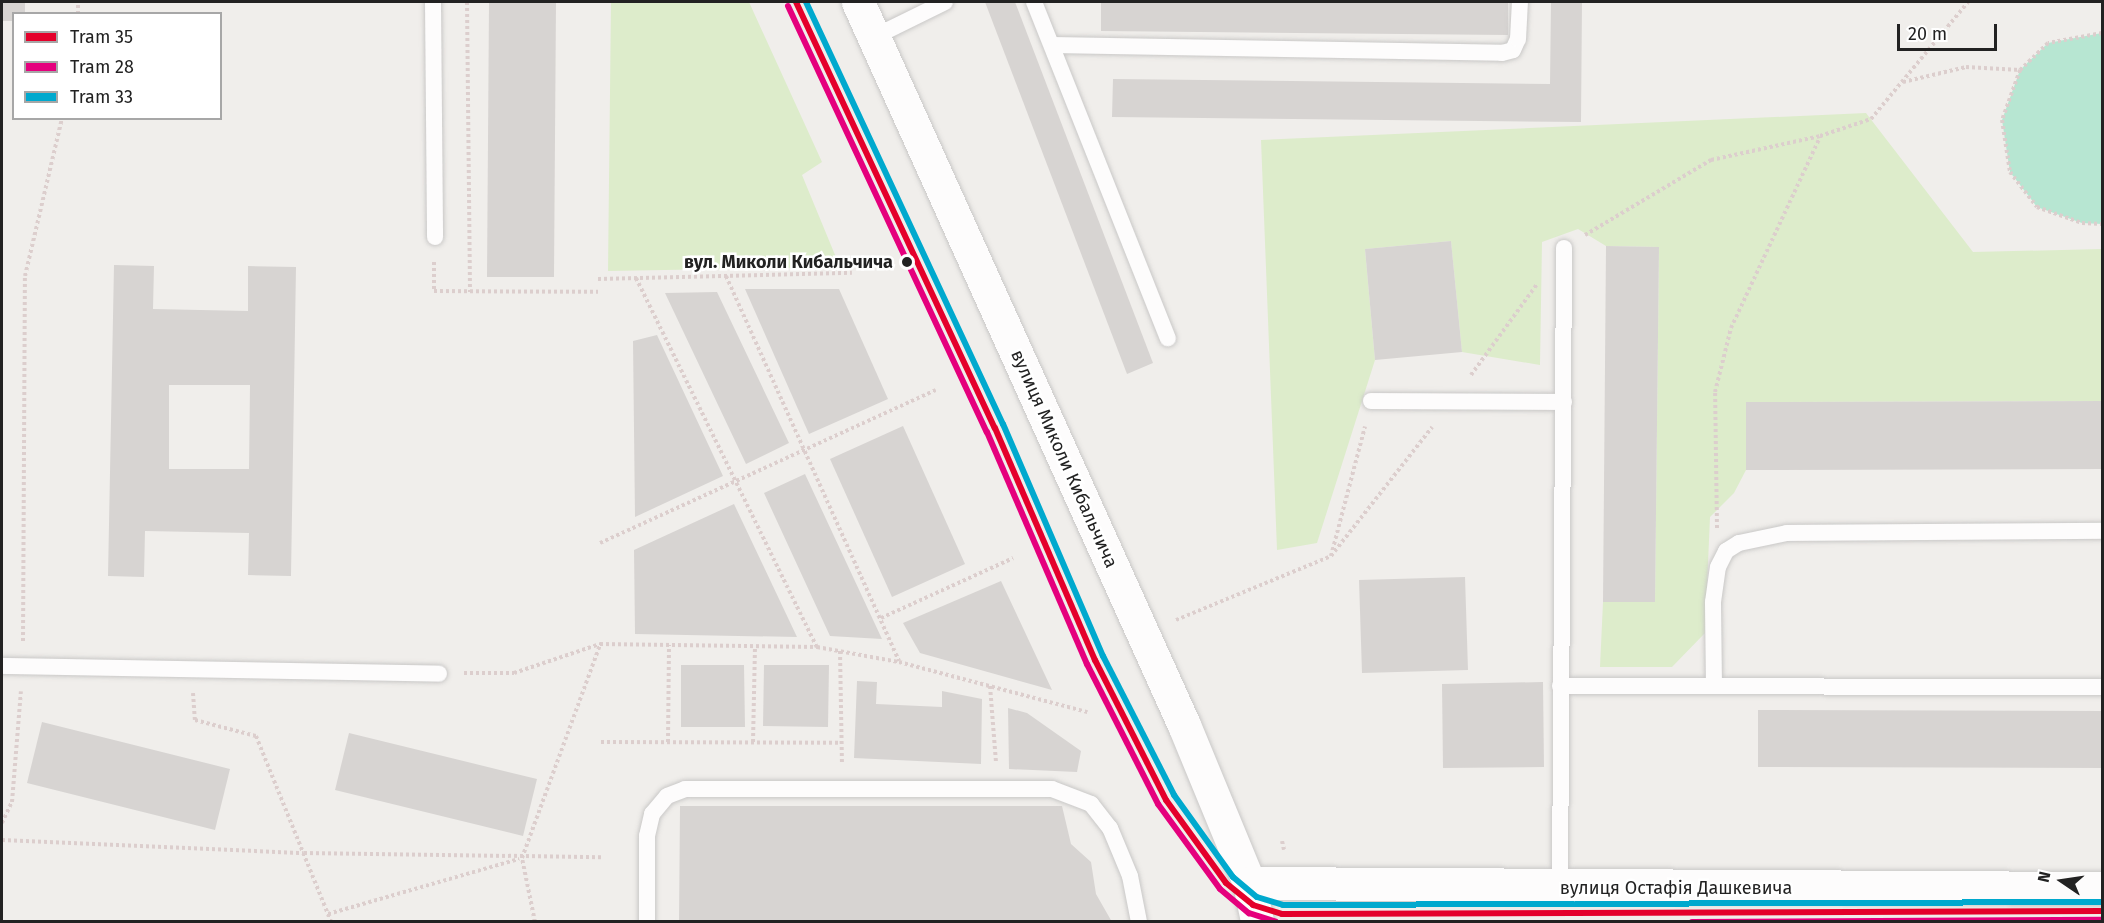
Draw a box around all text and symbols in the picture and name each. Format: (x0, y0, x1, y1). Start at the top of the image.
legend (12, 12, 222, 120)
scale bar (1900, 12, 2000, 50)
text: 20 m (1908, 23, 1947, 45)
text: Tram 35 (70, 26, 133, 48)
text: Tram 28 (70, 56, 134, 78)
text: Tram 33 (70, 86, 133, 108)
place label: вул. Миколи Кибальчича (684, 251, 893, 273)
marker: вул. Миколи Кибальчича (898, 253, 916, 271)
street label: вулиця Миколи Кибальчича (1006, 347, 1122, 571)
north arrow (2032, 851, 2092, 911)
text: N (2034, 870, 2054, 884)
street label: вулиця Остафія Дашкевича (1560, 877, 1792, 899)

